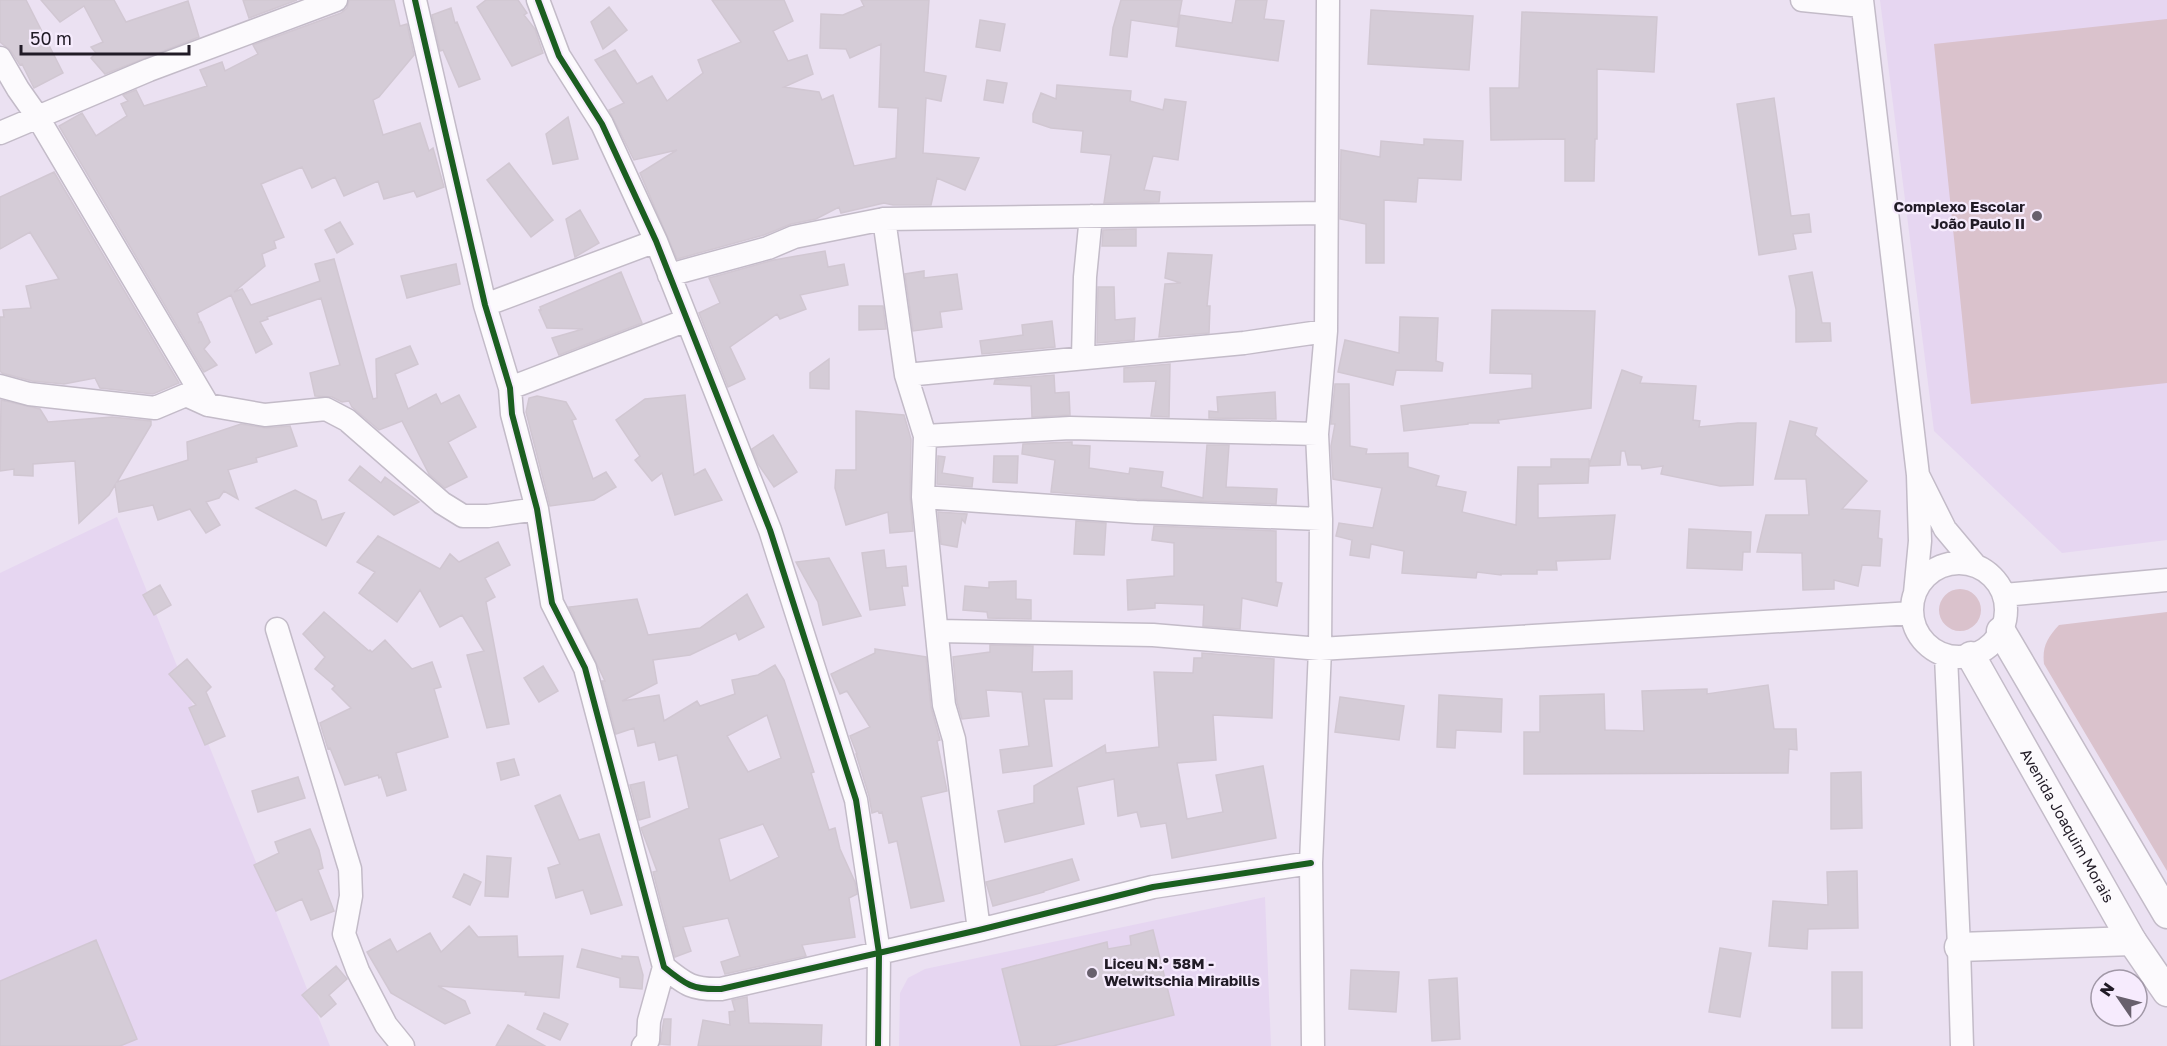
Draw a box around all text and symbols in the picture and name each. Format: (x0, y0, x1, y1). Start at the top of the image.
scale bar (21, 18, 189, 56)
text: 50 m (30, 27, 72, 49)
place label: Complexo Escolar João Paulo II (1893, 197, 2025, 232)
marker: Complexo Escolar João Paulo II (2030, 209, 2044, 223)
street label: Avenida Joaquim Morais (2017, 745, 2118, 906)
place label: Liceu N.º 58M - Welwitschia Mirabilis (1104, 954, 1260, 989)
marker: Liceu N.º 58M - Welwitschia Mirabilis (1085, 966, 1099, 980)
north arrow (2089, 968, 2149, 1028)
text: N (2095, 979, 2118, 1000)

